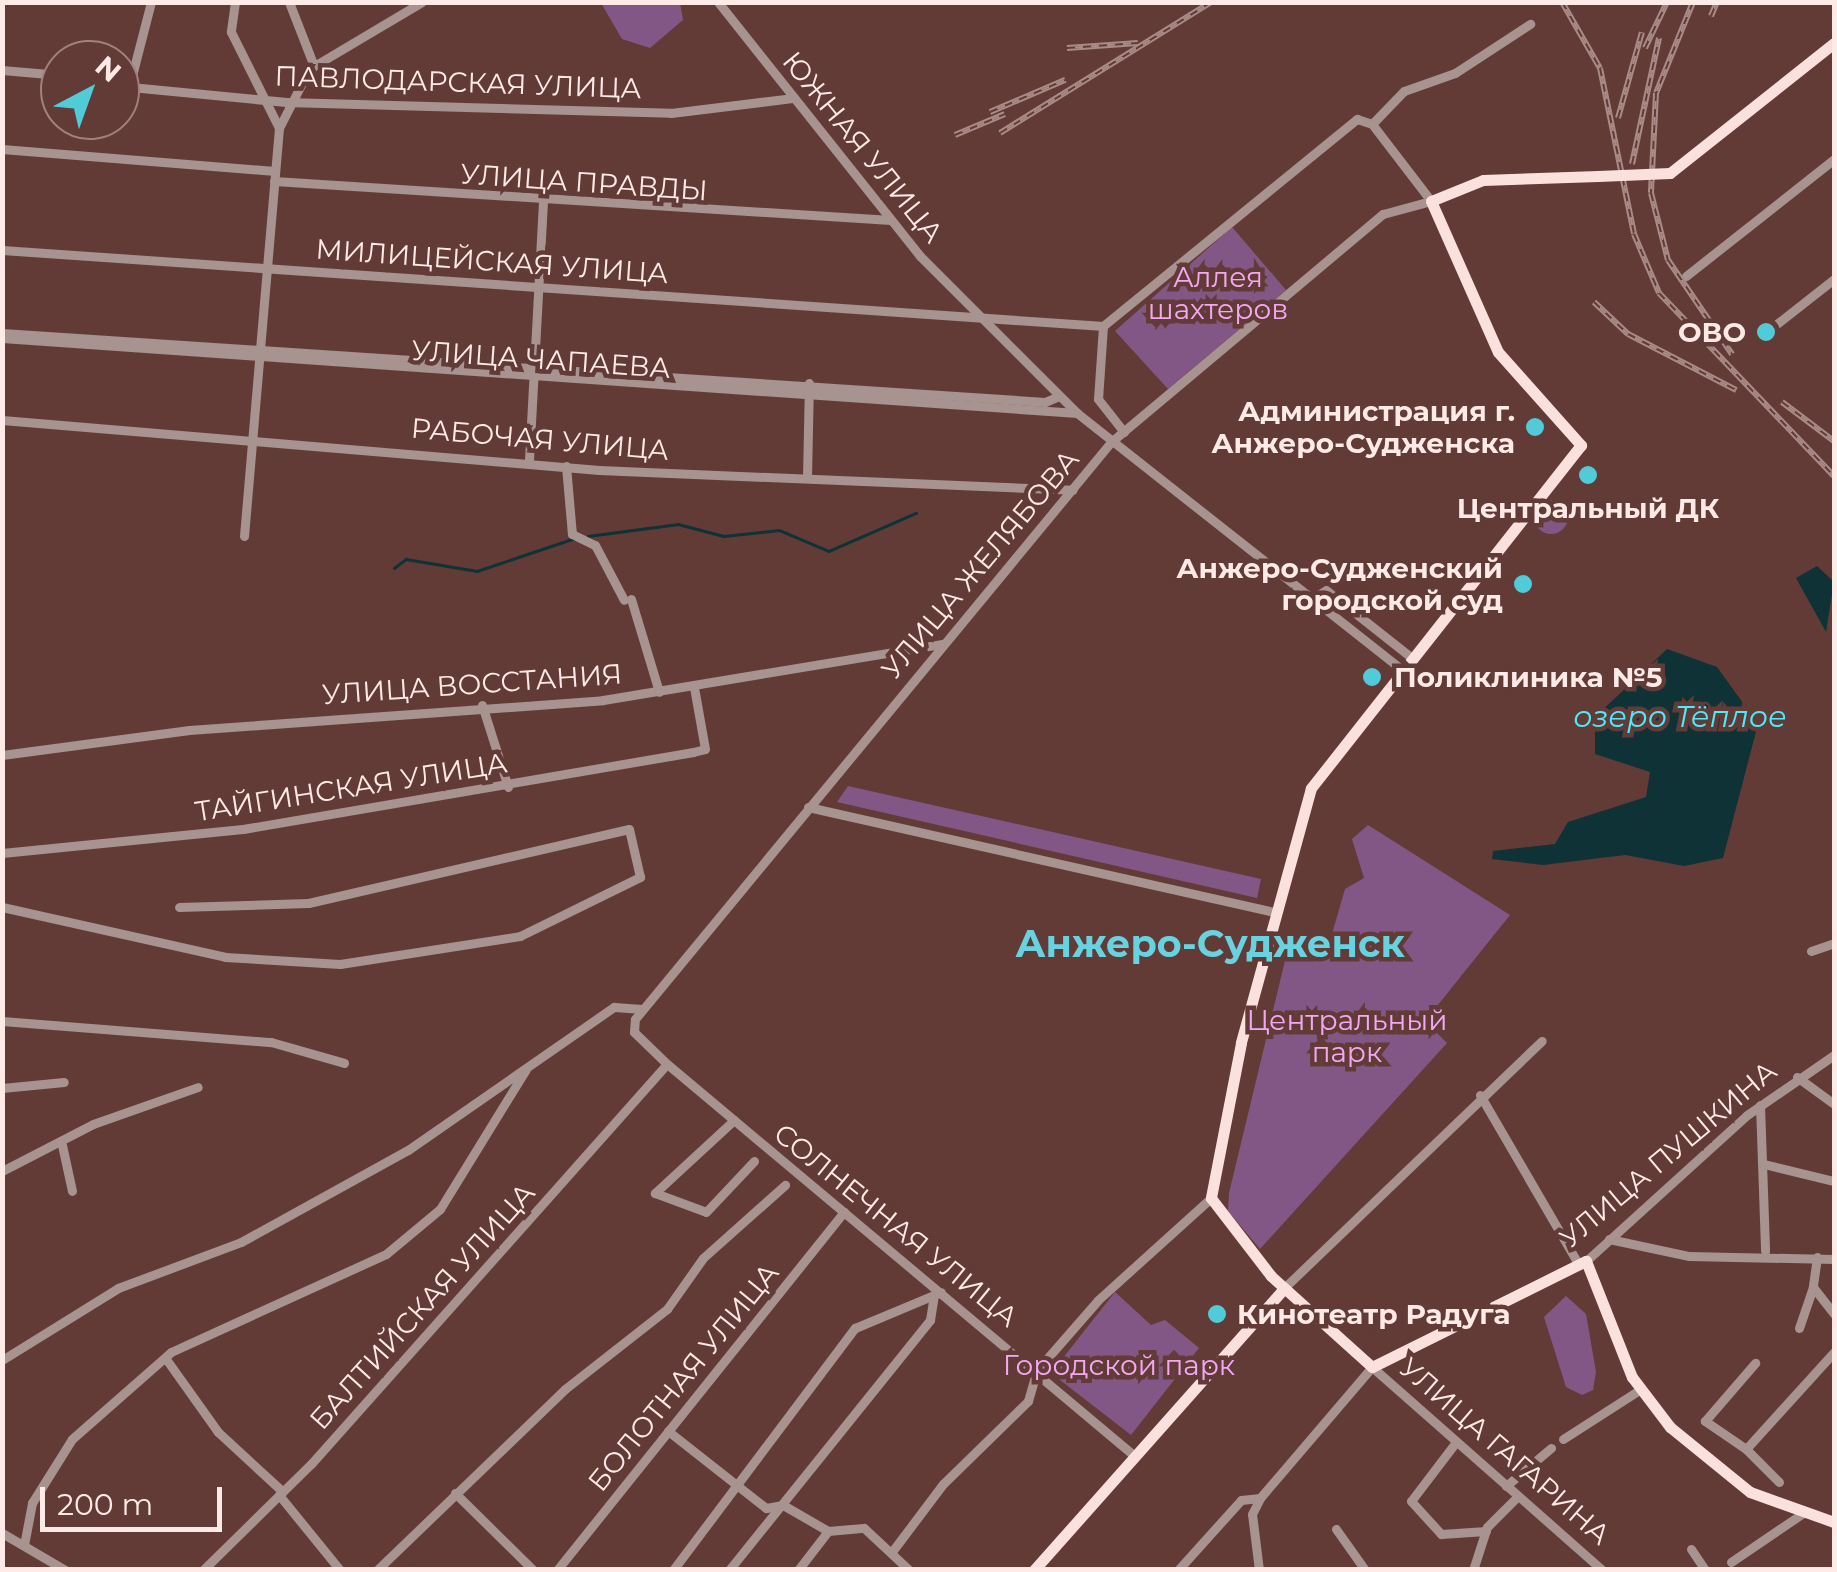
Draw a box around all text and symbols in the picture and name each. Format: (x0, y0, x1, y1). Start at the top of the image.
north arrow (40, 40, 140, 140)
street label: ЮЖНАЯ УЛИЦА (776, 45, 950, 249)
text: N (89, 49, 128, 89)
street label: ПАВЛОДАРСКАЯ УЛИЦА (274, 59, 642, 105)
street label: УЛИЦА ПРАВДЫ (459, 157, 709, 207)
street label: МИЛИЦЕЙСКАЯ УЛИЦА (315, 232, 669, 290)
park label: Аллея шахтеров (1148, 260, 1288, 326)
place label: ОВО (1678, 315, 1746, 349)
marker: ОВО (1755, 321, 1777, 343)
street label: УЛИЦА ЧАПАЕВА (410, 333, 672, 385)
place label: Администрация г. Анжеро-Судженска (1211, 394, 1515, 460)
street label: РАБОЧАЯ УЛИЦА (410, 411, 670, 467)
marker: Администрация г. Анжеро-Судженска (1524, 416, 1546, 438)
street label: УЛИЦА ЖЕЛЯБОВА (874, 443, 1086, 685)
marker: Центральный ДК (1577, 464, 1599, 486)
place label: Центральный ДК (1457, 491, 1719, 525)
place label: Анжеро-Судженский городской суд (1176, 551, 1503, 617)
marker: Анжеро-Судженский городской суд (1512, 573, 1534, 595)
street label: УЛИЦА ВОССТАНИЯ (321, 657, 623, 711)
place label: Поликлиника №5 (1394, 660, 1662, 694)
marker: Поликлиника №5 (1359, 664, 1385, 690)
water label: озеро Тёплое (1573, 699, 1787, 735)
street label: ТАЙГИНСКАЯ УЛИЦА (193, 746, 509, 828)
district label: Анжеро-Судженск (1015, 921, 1405, 967)
park label: Центральный парк (1246, 1003, 1448, 1069)
street label: УЛИЦА ПУШКИНА (1553, 1054, 1783, 1254)
street label: СОЛНЕЧНАЯ УЛИЦА (767, 1116, 1025, 1334)
street label: БАЛТИЙСКАЯ УЛИЦА (303, 1176, 541, 1436)
street label: БОЛОТНАЯ УЛИЦА (581, 1256, 785, 1498)
place label: Кинотеатр Радуга (1237, 1297, 1510, 1331)
marker: Кинотеатр Радуга (1206, 1303, 1228, 1325)
park label: Городской парк (1003, 1348, 1235, 1382)
street label: УЛИЦА ГАГАРИНА (1393, 1351, 1617, 1551)
scale bar (45, 1467, 228, 1529)
text: 200 m (57, 1486, 153, 1523)

